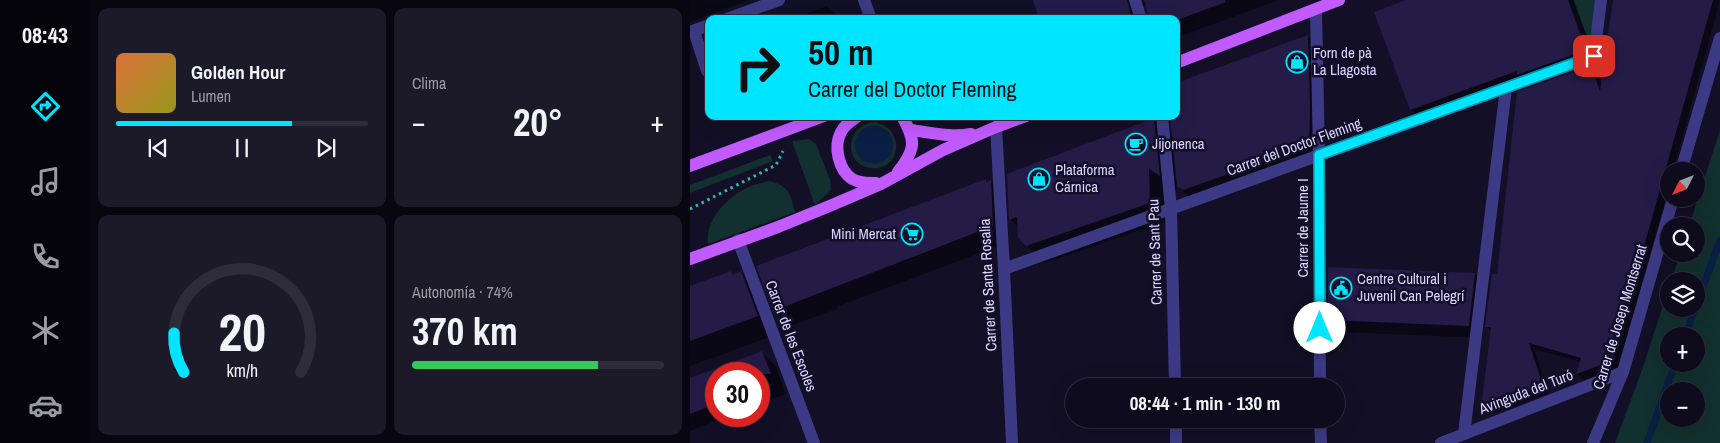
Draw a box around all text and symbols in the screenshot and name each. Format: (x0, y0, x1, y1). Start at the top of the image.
text: 08:43 (22, 20, 68, 50)
text: 50 m (808, 29, 873, 76)
icon: right (725, 35, 790, 100)
pin (1573, 35, 1615, 77)
place label: Forn de pà La Llagosta (1313, 42, 1377, 80)
icon: arrive (1580, 42, 1608, 70)
shop icon: Forn de pà La Llagosta (1285, 50, 1309, 74)
text: Golden Hour (191, 59, 285, 85)
text: Clima (412, 72, 446, 94)
text: Carrer del Doctor Fleming (808, 74, 1017, 104)
text: Lumen (191, 85, 231, 107)
icon: directions (28, 89, 63, 124)
text: 20° (513, 97, 563, 148)
text: − (412, 103, 425, 141)
text: + (651, 103, 664, 141)
street label: Carrer del Doctor Fleming (1223, 112, 1364, 181)
cafe icon: Jijonenca (1124, 132, 1148, 156)
place label: Jijonenca (1152, 133, 1205, 154)
icon: previous (144, 134, 172, 162)
icon: pause (228, 134, 256, 162)
icon: next (312, 134, 340, 162)
place label: Plataforma Cárnica (1055, 159, 1115, 197)
north arrow (1660, 162, 1705, 208)
map controls (1660, 162, 1705, 427)
icon: music (28, 164, 63, 199)
shop icon: Plataforma Cárnica (1027, 167, 1051, 191)
street label: Carrer de Jaume I (1292, 178, 1313, 278)
street label: Carrer de Sant Pau (1142, 199, 1167, 305)
button: search (1660, 217, 1705, 262)
street label: Carrer de Santa Rosalia (974, 218, 1001, 352)
supermarket icon: Mini Mercat (900, 222, 924, 246)
place label: Mini Mercat (831, 223, 897, 244)
icon: phone (28, 239, 63, 274)
street label: Carrer de Josep Montserrat (1587, 241, 1652, 392)
place label: Centre Cultural i Juvenil Can Pelegrí (1357, 268, 1465, 306)
button: layers (1660, 272, 1705, 317)
public building icon: Centre Cultural i Juvenil Can Pelegrí (1329, 276, 1353, 300)
street label: Carrer de les Escoles (761, 277, 822, 394)
text: Autonomía · 74% (412, 281, 513, 303)
text: 20 (218, 297, 266, 367)
position arrow (1293, 301, 1345, 353)
text: 370 km (412, 306, 518, 357)
icon: climate (28, 313, 63, 348)
button: + (1660, 327, 1705, 372)
text: km/h (226, 359, 258, 383)
speed limit sign: 30 (705, 362, 770, 427)
street label: Avinguda del Turó (1475, 364, 1576, 419)
button: − (1660, 382, 1705, 427)
icon: car (28, 388, 63, 423)
text: 08:44 · 1 min · 130 m (1130, 390, 1280, 416)

